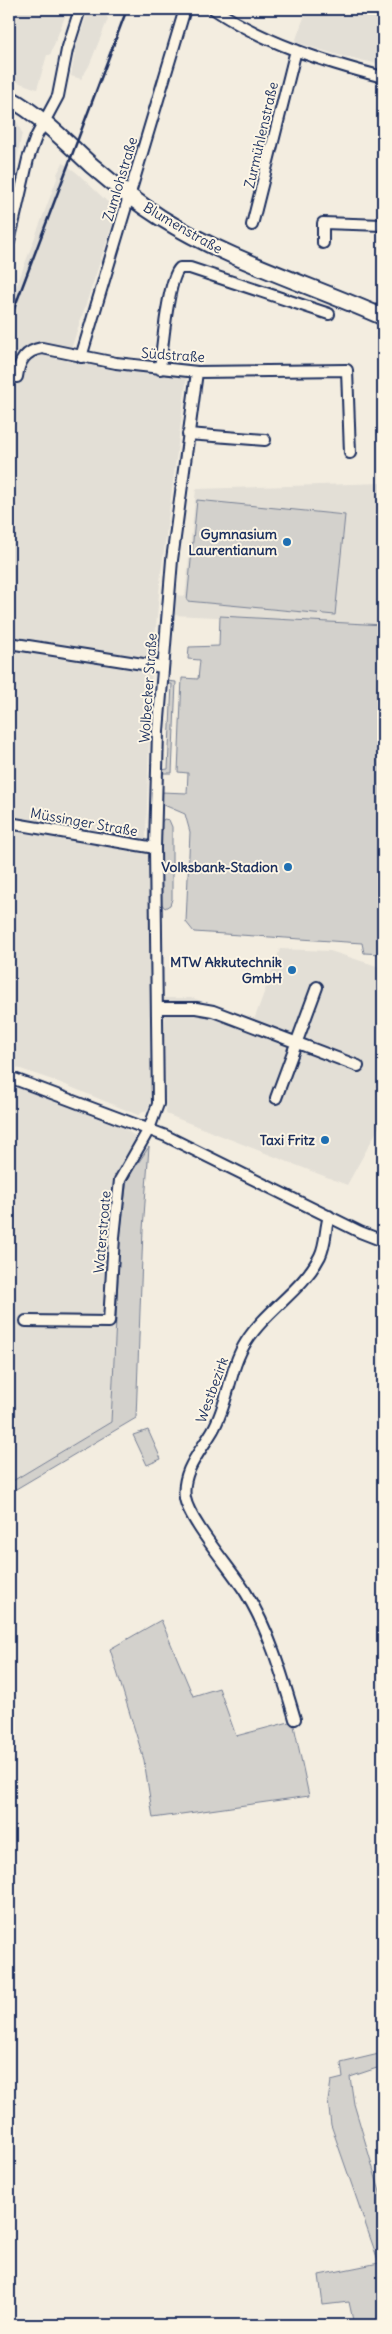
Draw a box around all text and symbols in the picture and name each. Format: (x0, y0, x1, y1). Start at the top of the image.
street label: Zurmühlenstraße (240, 80, 282, 190)
street label: Zumlohstraße (99, 135, 141, 223)
street label: Blumenstraße (140, 198, 226, 258)
street label: Südstraße (140, 344, 206, 366)
place label: Gymnasium Laurentianum (188, 525, 278, 559)
marker: Gymnasium Laurentianum (281, 536, 293, 548)
street label: Wolbecker Straße (135, 632, 161, 744)
street label: Müssinger Straße (29, 804, 139, 840)
place label: Volksbank-Stadion (161, 858, 278, 876)
marker: Volksbank-Stadion (282, 861, 294, 873)
place label: MTW Akkutechnik GmbH (170, 953, 282, 987)
marker: MTW Akkutechnik GmbH (286, 964, 298, 976)
place label: Taxi Fritz (260, 1131, 315, 1149)
marker: Taxi Fritz (319, 1134, 331, 1146)
street label: Waterstroate (89, 1190, 115, 1274)
street label: Westbezirk (192, 1355, 232, 1425)

